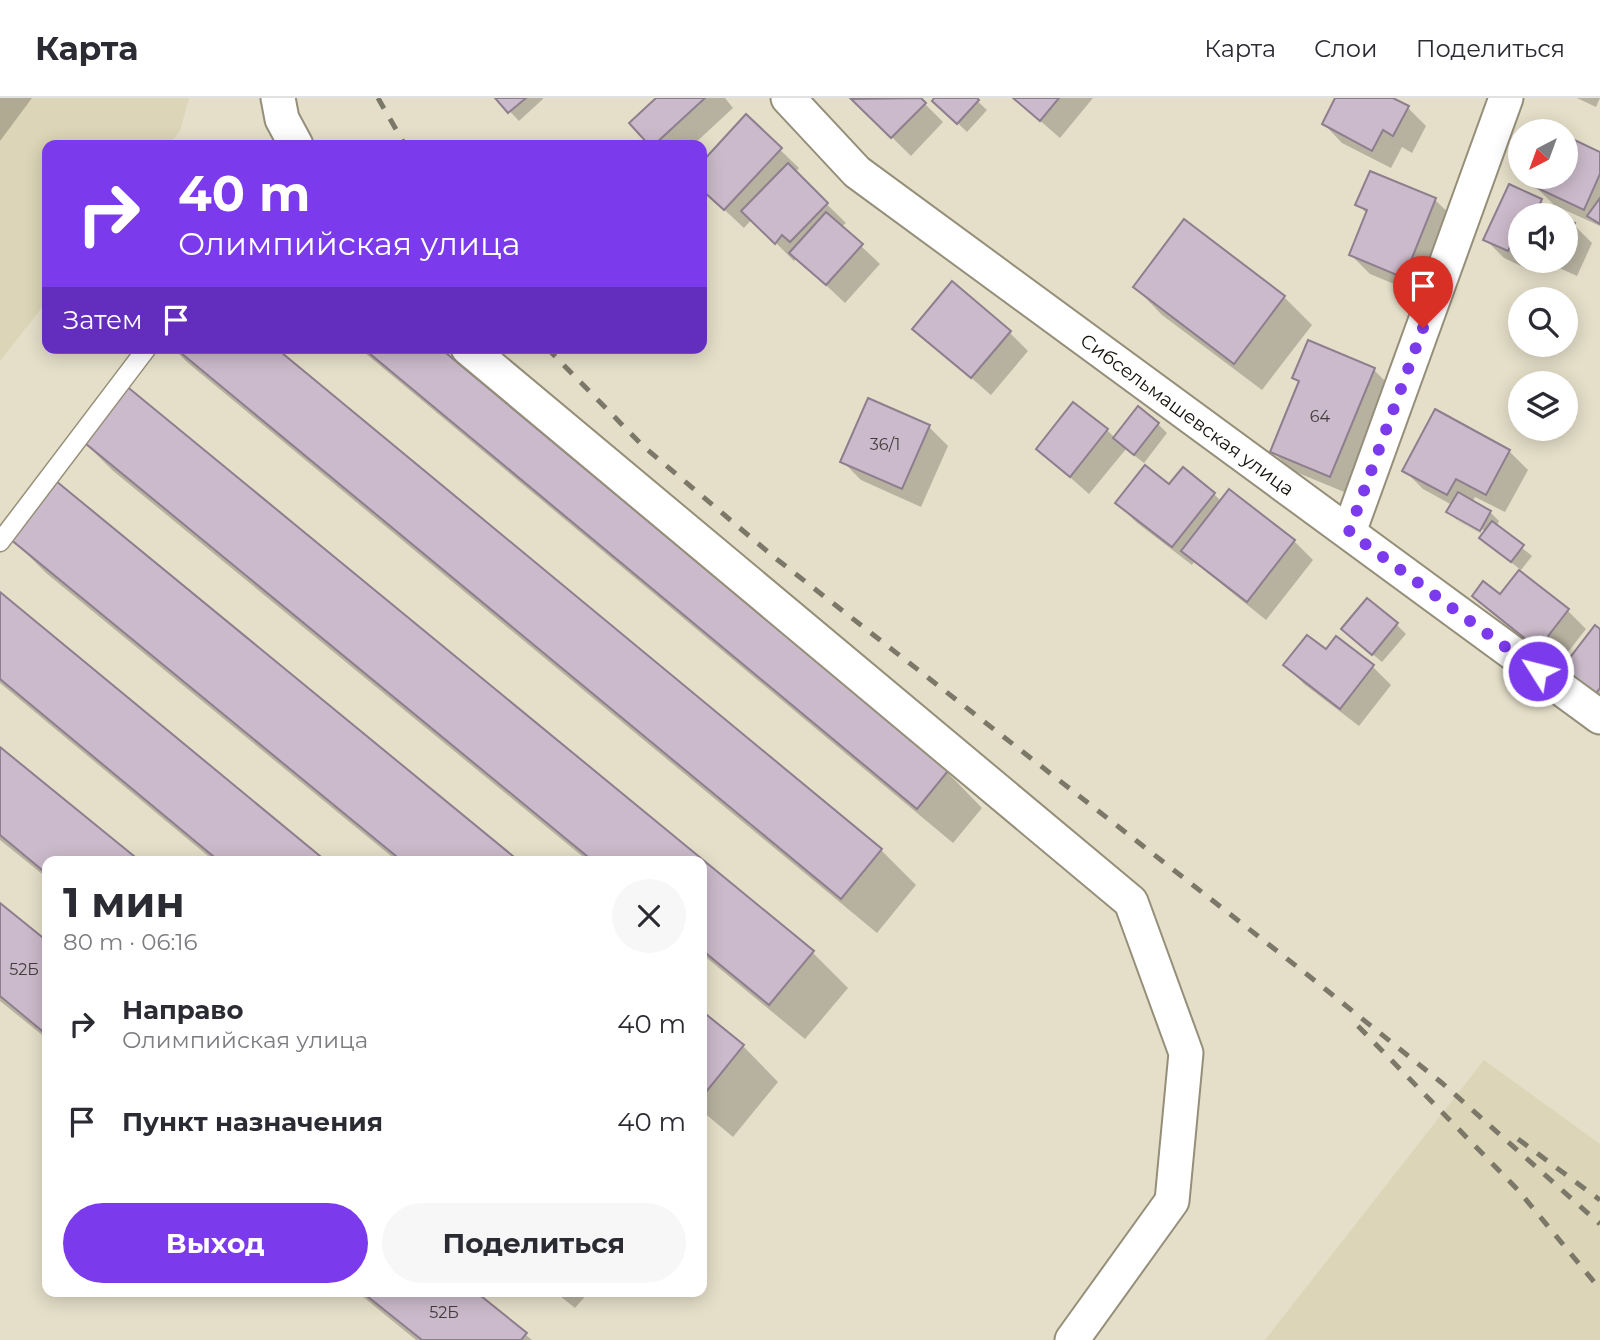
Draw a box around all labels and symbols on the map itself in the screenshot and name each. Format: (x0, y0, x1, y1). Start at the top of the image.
north arrow (1508, 119, 1578, 189)
pin (1393, 256, 1453, 328)
street label: Сибсельмашевская улица (1076, 328, 1299, 500)
house number: 64 (1310, 407, 1331, 426)
house number: 36/1 (870, 435, 900, 454)
position arrow (1501, 634, 1575, 708)
house number: 52Б (9, 960, 39, 979)
house number: 52Б (429, 1303, 459, 1322)

